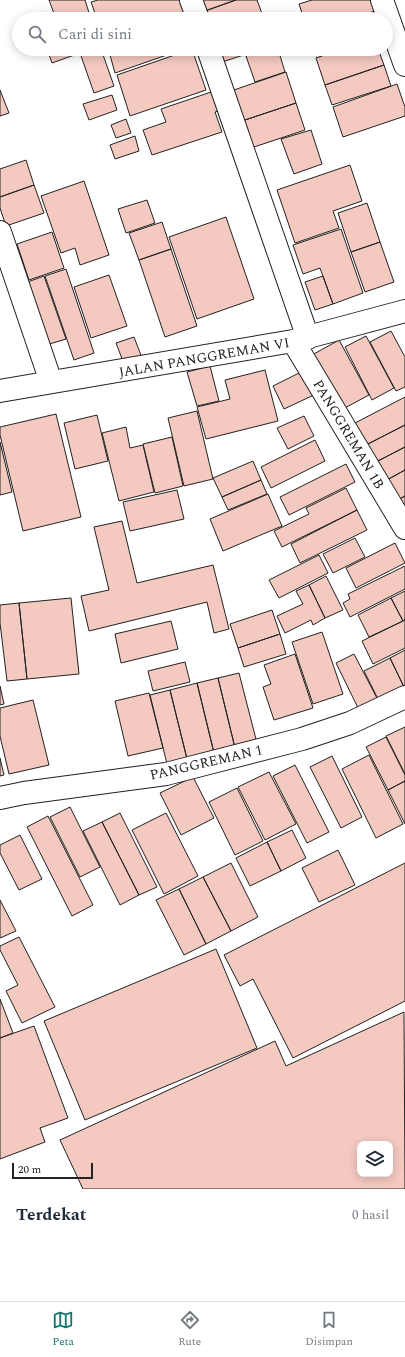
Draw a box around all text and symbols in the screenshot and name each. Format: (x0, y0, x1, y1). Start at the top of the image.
search box (12, 12, 393, 56)
icon: search (26, 23, 48, 45)
text: Cari di sini (58, 23, 132, 46)
street label: JALAN PANGGREMAN VI (117, 332, 291, 383)
street label: PANGGREMAN 1B (308, 376, 390, 493)
street label: PANGGREMAN 1 (148, 739, 265, 786)
map controls (357, 1141, 393, 1177)
button: layers (357, 1141, 393, 1177)
scale bar (12, 1161, 93, 1180)
text: 20 m (18, 1161, 41, 1178)
text: Terdekat (16, 1202, 86, 1228)
text: 0 hasil (352, 1205, 389, 1225)
tab: Peta (52, 1309, 74, 1350)
tab: Rute (178, 1309, 201, 1350)
tab: Disimpan (305, 1309, 353, 1350)

